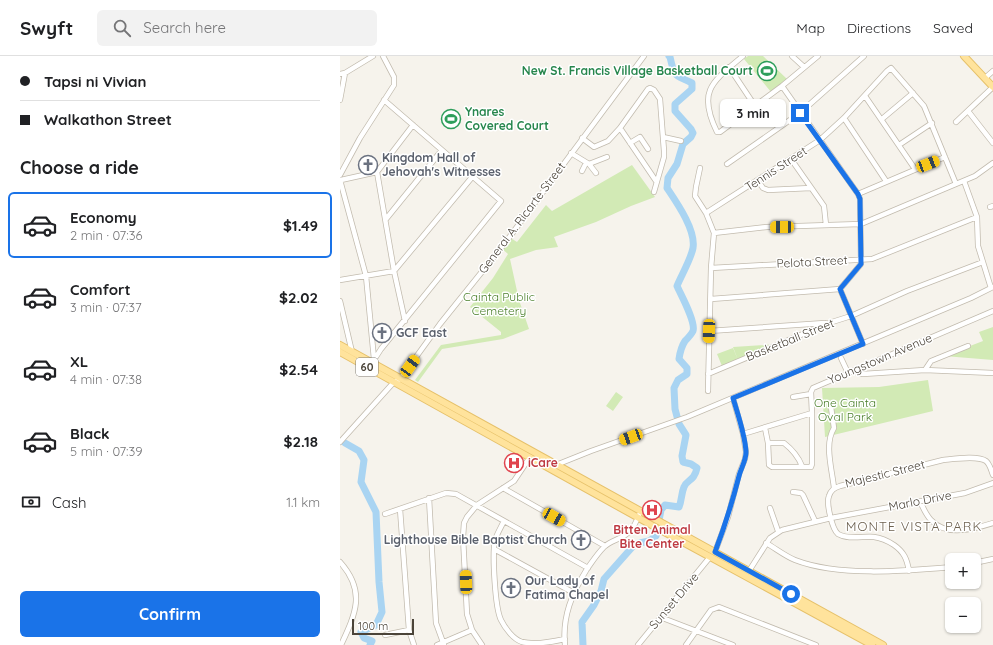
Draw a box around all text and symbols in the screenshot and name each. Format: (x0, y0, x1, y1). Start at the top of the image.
search box (97, 10, 377, 46)
text: Swyft (20, 16, 73, 40)
icon: search (111, 17, 133, 39)
text: Search here (143, 18, 226, 37)
text: Map (796, 19, 825, 37)
text: Directions (847, 19, 911, 37)
text: Saved (933, 19, 973, 37)
sports icon: New St. Francis Village Basketball Court (756, 60, 778, 82)
place label: New St. Francis Village Basketball Court (522, 63, 753, 78)
text: Tapsi ni Vivian (44, 72, 146, 91)
callout: 3 min (720, 99, 786, 127)
place label: Ynares Covered Court (465, 104, 549, 133)
route end (791, 104, 809, 122)
text: 3 min (736, 105, 770, 121)
sports icon: Ynares Covered Court (440, 108, 462, 130)
text: Walkathon Street (44, 110, 172, 129)
street label: Tennis Street (742, 143, 809, 194)
place label: Kingdom Hall of Jehovah's Witnesses (382, 150, 501, 179)
church icon: Kingdom Hall of Jehovah's Witnesses (357, 154, 379, 176)
car (915, 154, 941, 174)
text: Choose a ride (20, 156, 139, 179)
street label: General A. Ricarte Street (475, 159, 568, 276)
icon: car (22, 207, 58, 243)
text: Economy (70, 208, 137, 227)
text: $1.49 (283, 216, 318, 235)
car (770, 221, 794, 233)
text: 2 min · 07:36 (70, 227, 142, 243)
street label: Pelota Street (776, 252, 848, 271)
icon: car (22, 279, 58, 315)
text: Comfort (70, 280, 131, 299)
text: $2.02 (279, 288, 318, 307)
park label: Cainta Public Cemetery (463, 289, 535, 318)
text: 3 min · 07:37 (70, 299, 142, 315)
street label: Basketball Street (743, 315, 836, 364)
car (703, 319, 715, 343)
church icon: GCF East (371, 322, 393, 344)
place label: GCF East (396, 325, 447, 340)
street label: Youngstown Avenue (825, 330, 934, 387)
icon: car (22, 351, 58, 387)
text: XL (70, 352, 88, 371)
car (398, 353, 422, 379)
road number: 60 (356, 358, 378, 376)
text: $2.54 (279, 360, 318, 379)
text: 4 min · 07:38 (70, 371, 142, 387)
park label: One Cainta Oval Park (814, 395, 876, 424)
icon: car (22, 423, 58, 459)
text: Black (70, 424, 110, 443)
car (618, 427, 644, 447)
text: $2.18 (283, 432, 318, 451)
text: 5 min · 07:39 (70, 443, 143, 459)
hospital icon: iCare (503, 452, 525, 474)
place label: iCare (528, 455, 558, 470)
street label: Majestic Street (843, 456, 926, 491)
street label: Marlo Drive (887, 487, 953, 514)
icon: cash (20, 491, 42, 513)
text: Cash (52, 493, 86, 512)
text: 1.1 km (286, 494, 320, 510)
hospital icon: Bitten Animal Bite Center (641, 499, 663, 521)
car (541, 506, 567, 528)
district label: MONTE VISTA PARK (846, 518, 982, 534)
place label: Bitten Animal Bite Center (613, 522, 691, 551)
church icon: Lighthouse Bible Baptist Church (570, 529, 592, 551)
place label: Lighthouse Bible Baptist Church (384, 532, 567, 547)
map controls (945, 553, 981, 633)
button: + (945, 553, 981, 589)
street label: Sunset Drive (646, 569, 702, 632)
car (460, 570, 472, 594)
place label: Our Lady of Fatima Chapel (525, 573, 609, 602)
church icon: Our Lady of Fatima Chapel (500, 577, 522, 599)
route start (782, 585, 800, 603)
button: Confirm (20, 591, 320, 637)
button: − (945, 597, 981, 633)
scale bar (352, 617, 414, 636)
text: 100 m (358, 619, 388, 633)

